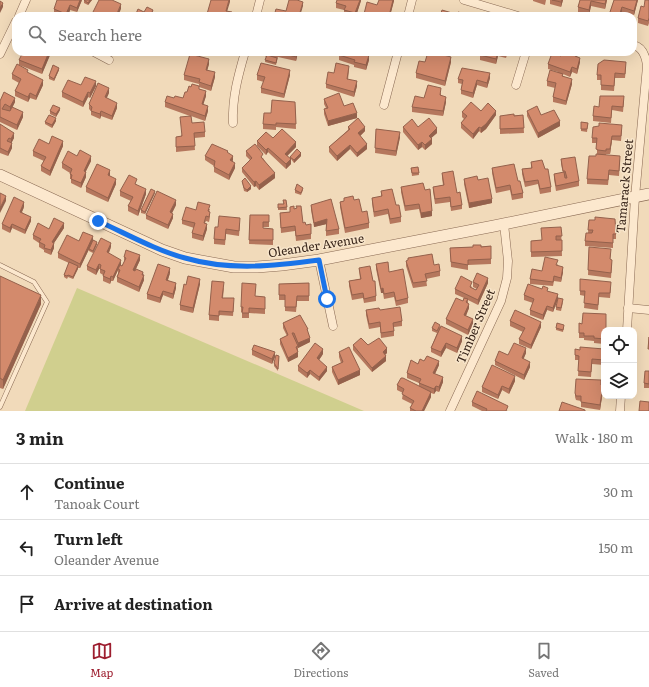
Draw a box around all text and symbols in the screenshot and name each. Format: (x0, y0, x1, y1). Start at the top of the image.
search box (12, 12, 637, 56)
icon: search (26, 23, 48, 45)
text: Search here (58, 23, 142, 46)
street label: Tamarack Street (611, 138, 637, 234)
route end (89, 212, 107, 230)
street label: Oleander Avenue (267, 229, 365, 261)
street label: Timber Street (451, 286, 499, 366)
route start (318, 290, 336, 308)
map controls (601, 327, 637, 399)
button: locate (601, 327, 637, 363)
button: layers (601, 363, 637, 399)
text: 3 min (16, 425, 64, 450)
text: Walk · 180 m (555, 428, 633, 447)
text: Continue (54, 471, 124, 494)
icon: ahead (16, 481, 38, 503)
text: 30 m (603, 482, 633, 501)
text: Tanoak Court (54, 494, 140, 513)
text: Turn left (54, 527, 123, 550)
icon: left (16, 537, 38, 559)
text: 150 m (598, 538, 633, 557)
text: Oleander Avenue (54, 550, 159, 569)
text: Arrive at destination (54, 592, 213, 615)
icon: arrive (16, 593, 38, 615)
tab: Map (90, 640, 113, 680)
tab: Directions (293, 640, 348, 680)
tab: Saved (528, 640, 559, 680)

